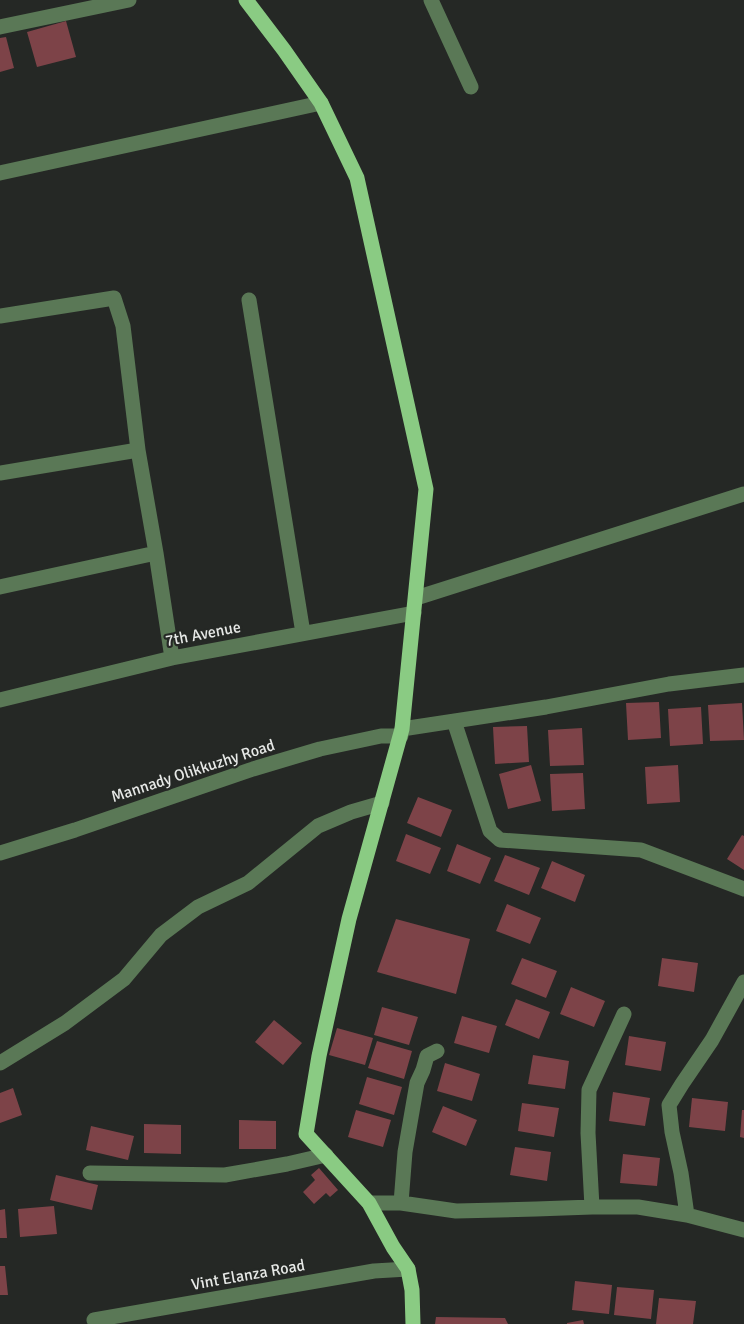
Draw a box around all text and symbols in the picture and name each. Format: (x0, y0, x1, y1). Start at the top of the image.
street label: 7th Avenue (164, 617, 242, 651)
street label: Mannady Olikkuzhy Road (109, 735, 277, 807)
street label: Vint Elanza Road (190, 1255, 306, 1295)

